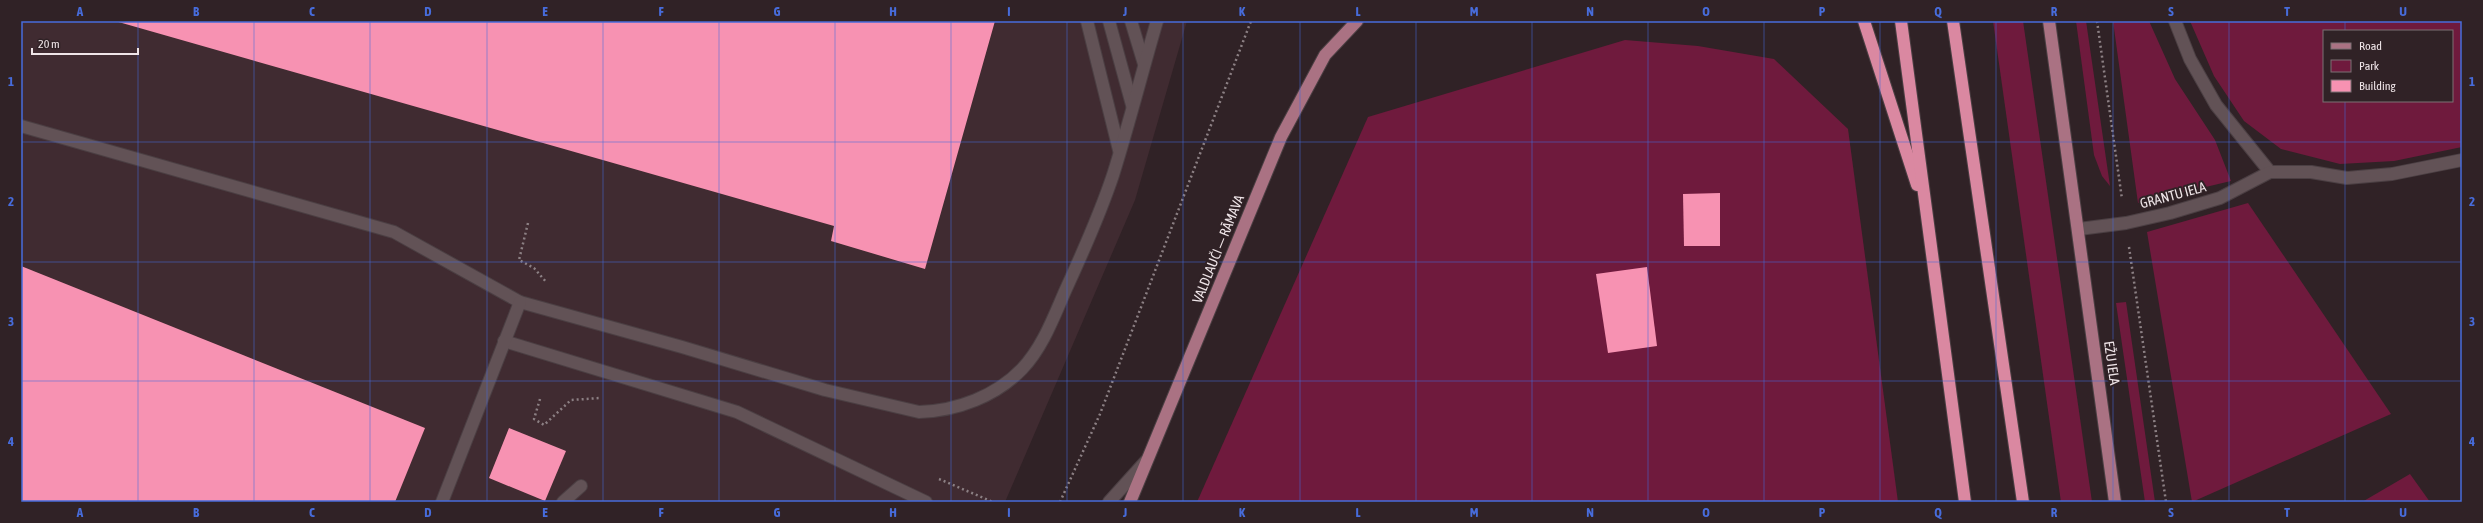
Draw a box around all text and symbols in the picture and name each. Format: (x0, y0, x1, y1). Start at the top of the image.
text: A (76, 4, 84, 19)
text: B (193, 4, 200, 19)
text: C (309, 4, 315, 19)
text: D (424, 4, 432, 19)
text: E (542, 4, 548, 19)
text: F (658, 4, 664, 19)
text: G (774, 4, 781, 19)
text: H (889, 4, 897, 19)
text: I (1007, 4, 1011, 19)
text: J (1122, 4, 1127, 19)
text: K (1239, 4, 1246, 19)
text: L (1355, 4, 1361, 19)
text: M (1470, 4, 1479, 19)
text: N (1586, 4, 1594, 19)
text: O (1702, 4, 1710, 19)
text: P (1819, 4, 1826, 19)
text: Q (1934, 4, 1942, 19)
text: R (2051, 4, 2058, 19)
text: S (2168, 4, 2174, 19)
text: T (2284, 4, 2290, 19)
text: U (2399, 4, 2407, 19)
scale bar (32, 30, 138, 56)
legend (2323, 30, 2453, 102)
text: 20 m (38, 37, 60, 51)
text: Road (2359, 39, 2382, 53)
text: Park (2359, 59, 2380, 73)
text: 1 (8, 74, 14, 89)
text: 1 (2469, 74, 2475, 89)
text: Building (2359, 79, 2397, 93)
street label: GRANTU IELA (2138, 178, 2208, 211)
street label: VALDLAUČI — RĀMAVA (1188, 192, 1247, 305)
text: 2 (8, 194, 14, 209)
text: 2 (2469, 194, 2475, 209)
text: 3 (8, 314, 14, 329)
text: 3 (2469, 314, 2475, 329)
street label: EŽU IELA (2101, 340, 2123, 386)
text: 4 (7, 434, 14, 449)
text: 4 (2468, 434, 2475, 449)
text: A (76, 505, 84, 520)
text: B (193, 505, 200, 520)
text: C (309, 505, 315, 520)
text: D (424, 505, 432, 520)
text: E (542, 505, 548, 520)
text: F (658, 505, 664, 520)
text: G (774, 505, 781, 520)
text: H (889, 505, 897, 520)
text: I (1007, 505, 1011, 520)
text: J (1122, 505, 1127, 520)
text: K (1239, 505, 1246, 520)
text: L (1355, 505, 1361, 520)
text: M (1470, 505, 1479, 520)
text: N (1586, 505, 1594, 520)
text: O (1702, 505, 1710, 520)
text: P (1819, 505, 1826, 520)
text: Q (1934, 505, 1942, 520)
text: R (2051, 505, 2058, 520)
text: S (2168, 505, 2174, 520)
text: T (2284, 505, 2290, 520)
text: U (2399, 505, 2407, 520)

